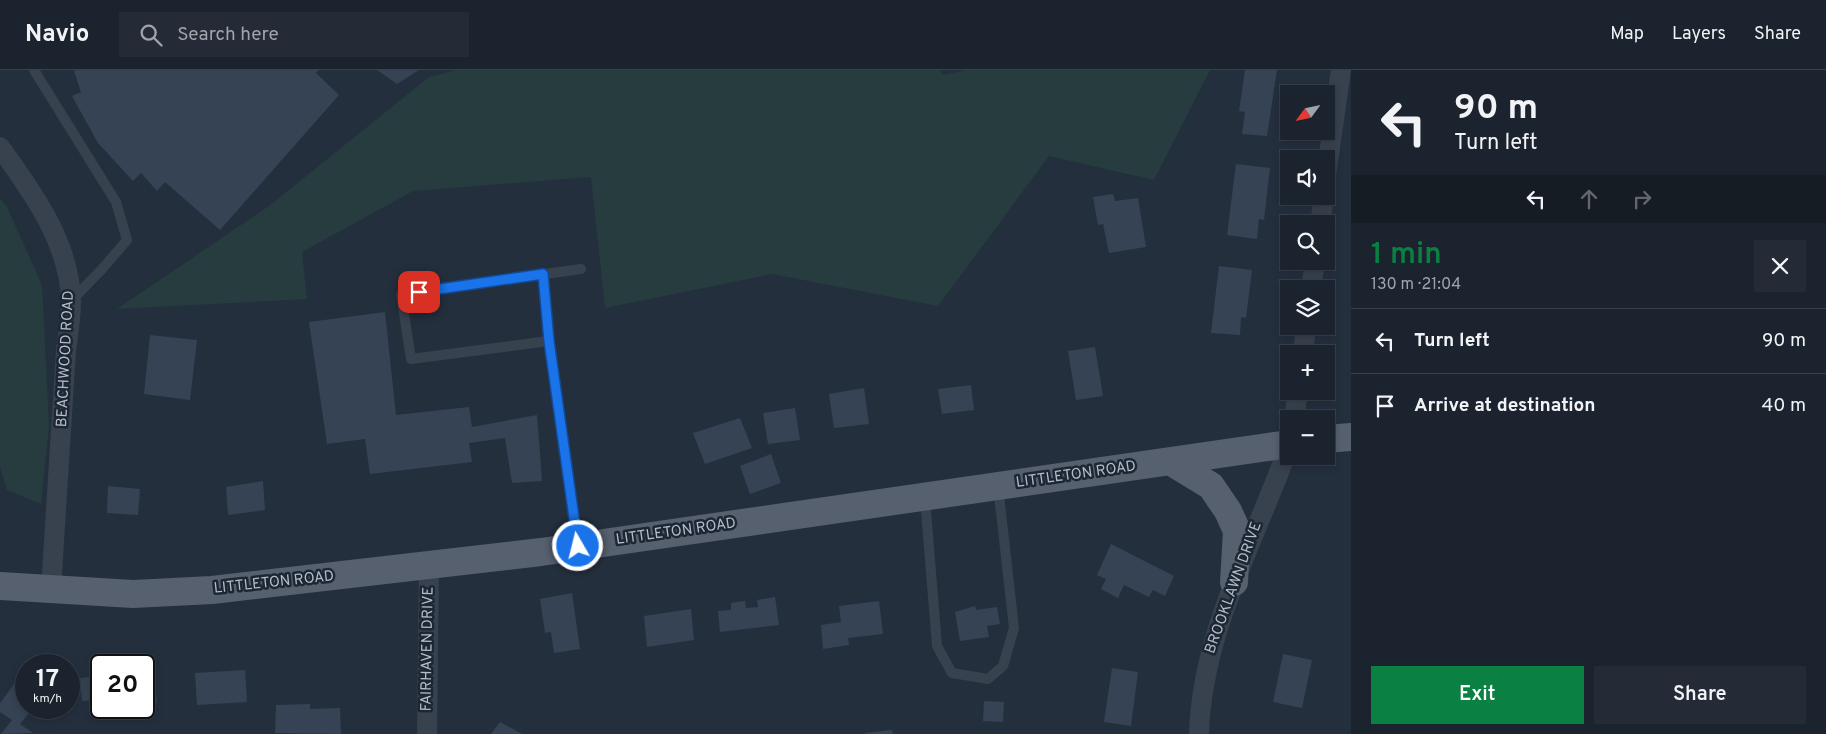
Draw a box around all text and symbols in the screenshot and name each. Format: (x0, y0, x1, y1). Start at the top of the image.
search box (119, 12, 469, 57)
text: Navio (25, 20, 89, 50)
icon: search (137, 21, 165, 49)
text: Search here (177, 23, 279, 47)
text: Map (1610, 23, 1644, 46)
text: Layers (1672, 23, 1726, 46)
text: Share (1754, 23, 1801, 46)
north arrow (1280, 85, 1335, 140)
map controls (1280, 85, 1335, 465)
text: 90 m (1454, 87, 1538, 131)
icon: left (1371, 90, 1436, 155)
text: Turn left (1454, 130, 1537, 157)
button: sound (1280, 150, 1335, 205)
icon: left (1522, 185, 1550, 213)
icon: ahead (1575, 185, 1603, 213)
icon: right (1628, 185, 1656, 213)
button: search (1280, 215, 1335, 270)
text: 1 min (1371, 237, 1442, 274)
button: close (1754, 240, 1806, 292)
pin (398, 271, 440, 313)
text: 130 m · 21:04 (1371, 275, 1461, 295)
icon: arrive (405, 278, 433, 306)
button: layers (1280, 280, 1335, 335)
street label: BEACHWOOD ROAD (53, 290, 79, 428)
icon: left (1371, 327, 1399, 355)
text: Turn left (1414, 329, 1490, 353)
text: 90 m (1762, 329, 1806, 353)
button: + (1280, 345, 1335, 400)
icon: arrive (1371, 392, 1399, 420)
text: Arrive at destination (1414, 394, 1595, 418)
text: 40 m (1761, 394, 1806, 418)
button: − (1280, 410, 1335, 465)
street label: LITTLETON ROAD (1015, 457, 1137, 493)
street label: LITTLETON ROAD (615, 514, 737, 550)
position arrow (551, 519, 603, 571)
street label: BROOKLAWN DRIVE (1201, 519, 1267, 657)
street label: LITTLETON ROAD (213, 567, 335, 599)
street label: FAIRHAVEN DRIVE (417, 586, 439, 712)
speed limit sign: 20 (90, 654, 155, 719)
text: 17 (36, 664, 59, 696)
button: Exit (1371, 666, 1584, 724)
button: Share (1594, 666, 1806, 724)
text: km/h (33, 691, 62, 707)

